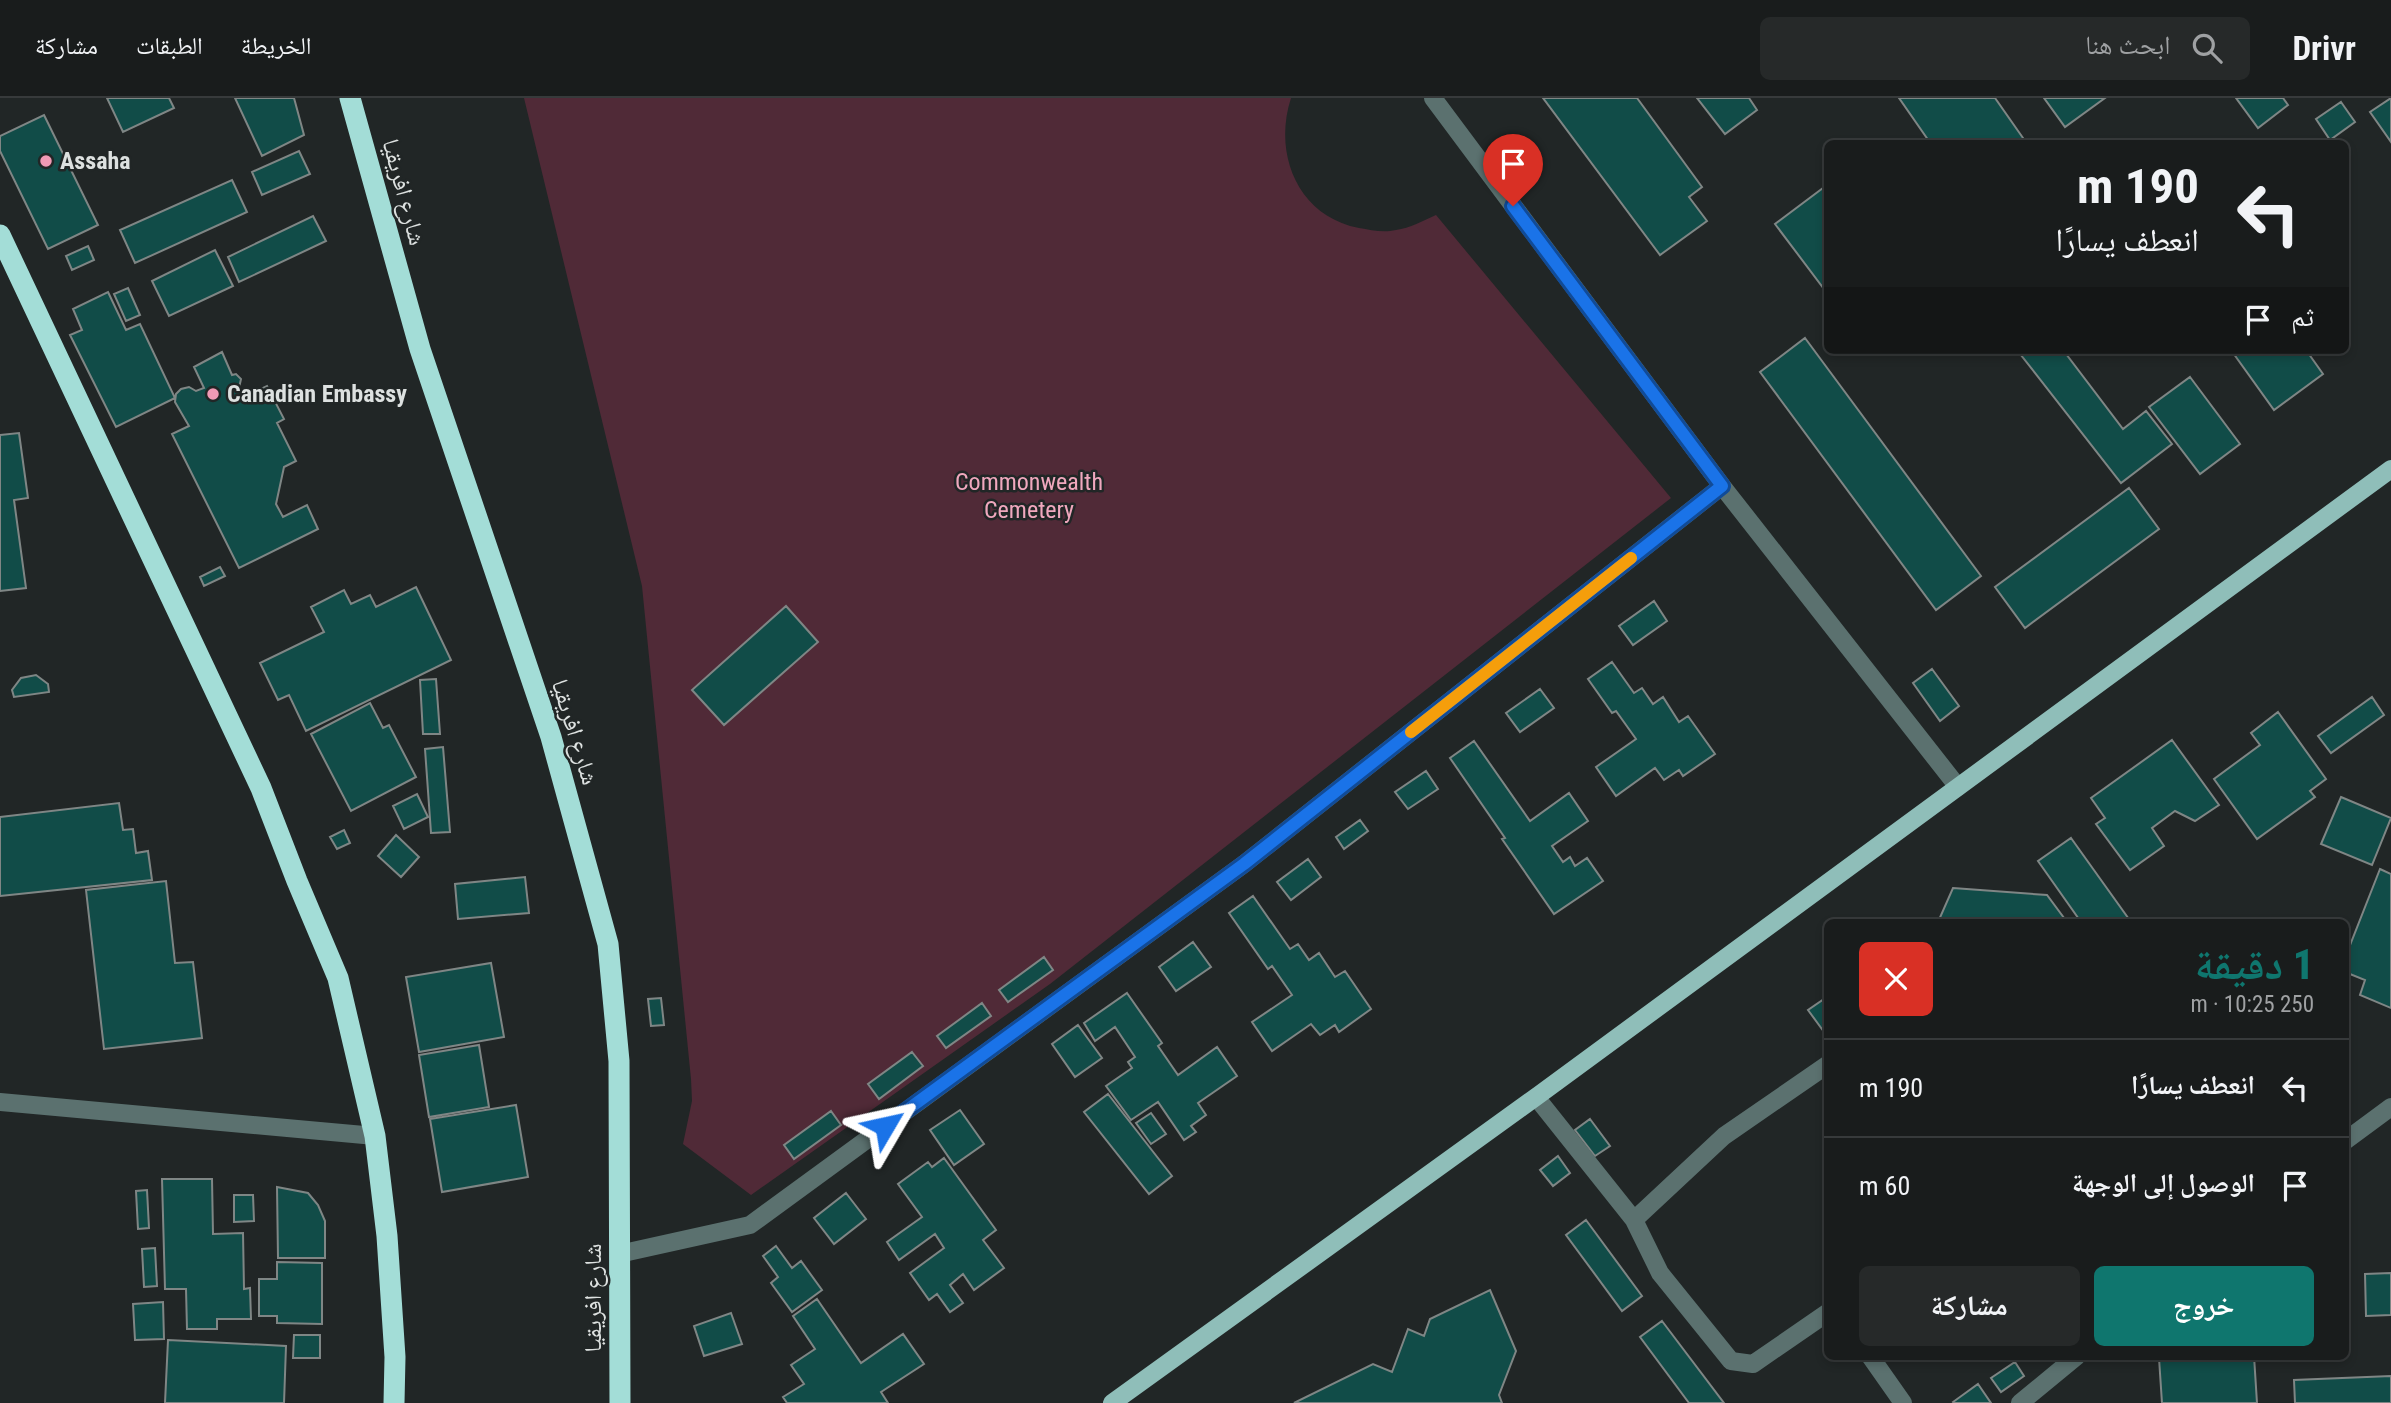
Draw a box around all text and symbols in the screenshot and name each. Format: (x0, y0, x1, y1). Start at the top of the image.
search box (1760, 17, 2250, 80)
icon: search (2188, 29, 2226, 67)
text: Drivr (2292, 29, 2356, 68)
text: ابحث هنا (2085, 30, 2170, 60)
text: مشاركة (35, 32, 98, 60)
text: الطبقات (136, 32, 203, 60)
text: الخريطة (241, 32, 311, 60)
pin (1483, 134, 1543, 206)
street label: شارع افريقيا (375, 136, 432, 248)
icon: arrive (1494, 145, 1532, 183)
place label: Assaha (60, 147, 131, 175)
marker: Assaha (38, 153, 54, 169)
text: 190 m (2077, 158, 2199, 215)
icon: left (2223, 168, 2314, 259)
text: انعطف يسارًا (2055, 221, 2199, 259)
icon: arrive (2239, 301, 2277, 339)
text: ثم (2291, 302, 2314, 332)
place label: Canadian Embassy (227, 380, 407, 408)
marker: Canadian Embassy (205, 386, 221, 402)
park label: Commonwealth Cemetery (955, 468, 1103, 524)
street label: شارع افريقيا (545, 676, 604, 788)
text: 1 دقيقة (2195, 940, 2314, 989)
button: close (1859, 942, 1933, 1016)
text: 250 m · 10:25 (2190, 991, 2314, 1018)
icon: left (2276, 1069, 2314, 1107)
text: انعطف يسارًا (2131, 1070, 2255, 1100)
text: 190 m (1859, 1073, 1923, 1103)
position arrow (848, 1089, 922, 1163)
icon: arrive (2276, 1167, 2314, 1205)
text: الوصول إلى الوجهة (2072, 1168, 2255, 1198)
text: 60 m (1859, 1171, 1910, 1201)
street label: شارع افريقيا (579, 1244, 608, 1352)
button: مشاركة (1859, 1266, 2080, 1346)
button: خروج (2094, 1266, 2314, 1346)

